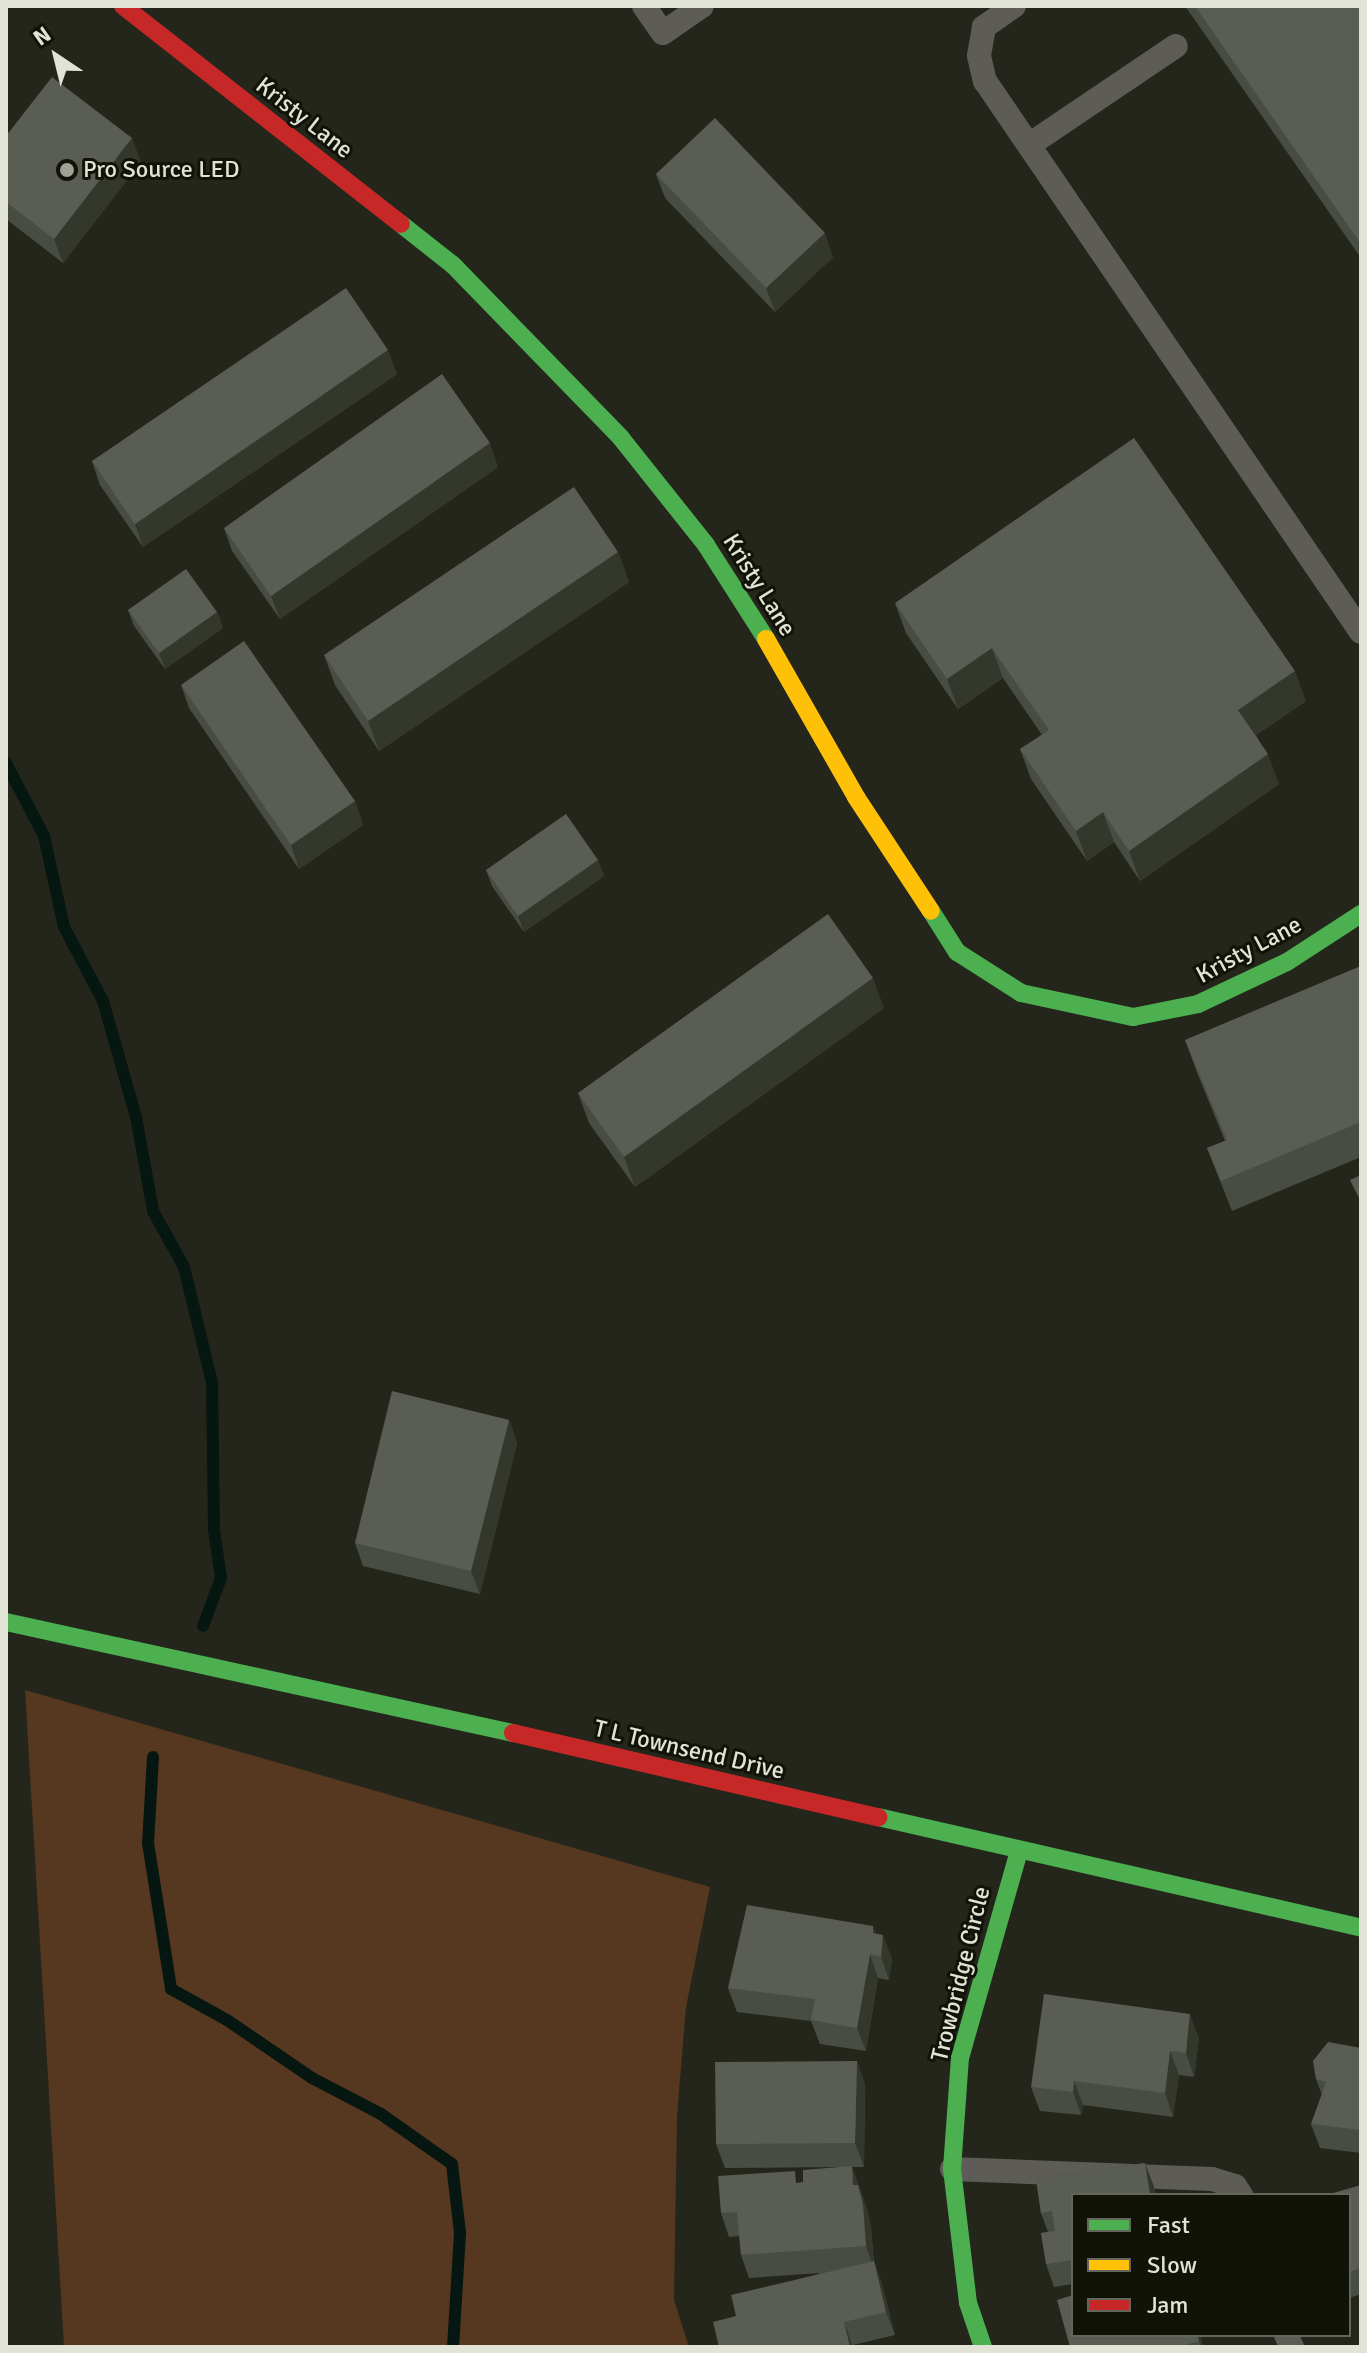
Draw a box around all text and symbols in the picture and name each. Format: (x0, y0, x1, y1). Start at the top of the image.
north arrow (16, 16, 96, 96)
text: N (28, 20, 56, 51)
street label: Kristy Lane (250, 71, 358, 165)
place label: Pro Source LED (83, 156, 240, 184)
marker: Pro Source LED (58, 161, 76, 179)
street label: Kristy Lane (716, 529, 802, 641)
street label: Kristy Lane (1191, 910, 1307, 990)
street label: T L Townsend Drive (591, 1714, 787, 1786)
street label: Trowbridge Circle (925, 1884, 997, 2064)
legend (1071, 2193, 1351, 2337)
text: Fast (1147, 2210, 1190, 2240)
text: Slow (1147, 2250, 1197, 2280)
text: Jam (1147, 2290, 1188, 2320)

